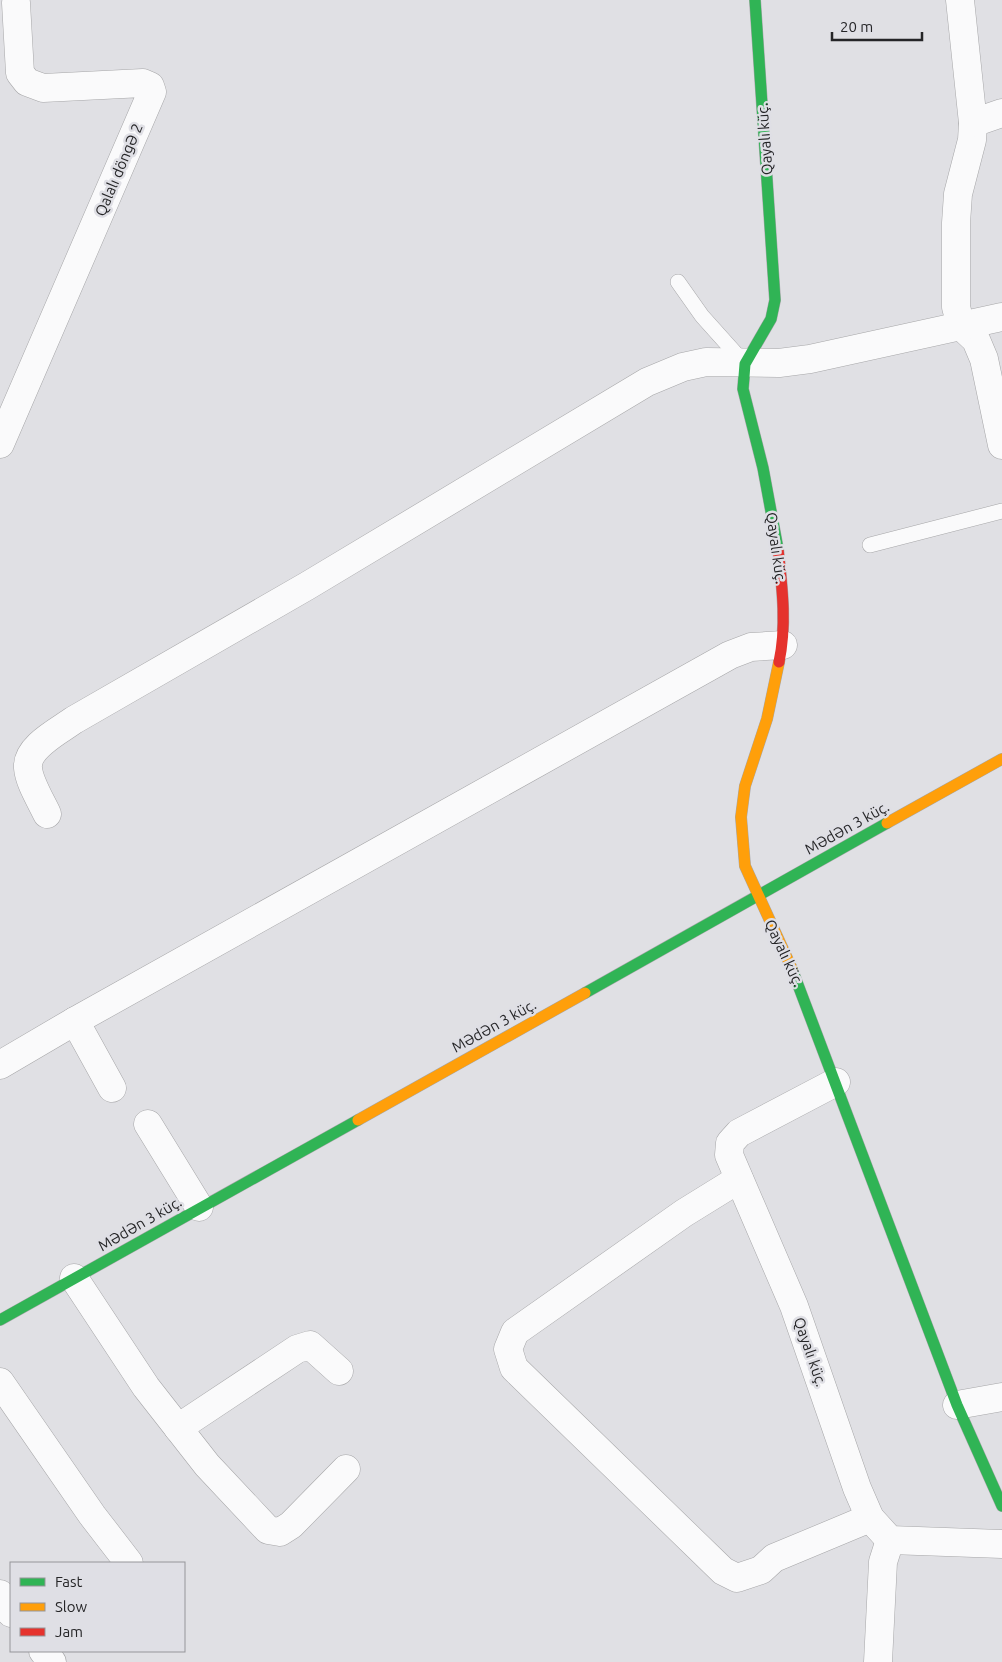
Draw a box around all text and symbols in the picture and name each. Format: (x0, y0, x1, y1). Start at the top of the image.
scale bar (832, 10, 922, 42)
text: 20 m (840, 18, 873, 35)
street label: Qayalı küç. (754, 102, 775, 176)
street label: Qalalı döngə 2 (91, 121, 146, 219)
street label: Qayalı küç. (763, 511, 790, 585)
street label: Mədən 3 küç. (802, 797, 892, 858)
street label: Qayalı küç. (761, 916, 807, 989)
street label: Mədən 3 küç. (449, 995, 539, 1056)
street label: Mədən 3 küç. (95, 1193, 185, 1254)
street label: Qayalı küç. (791, 1315, 830, 1389)
legend (10, 1562, 185, 1652)
text: Fast (55, 1573, 83, 1590)
text: Slow (55, 1598, 88, 1615)
text: Jam (55, 1623, 83, 1640)

